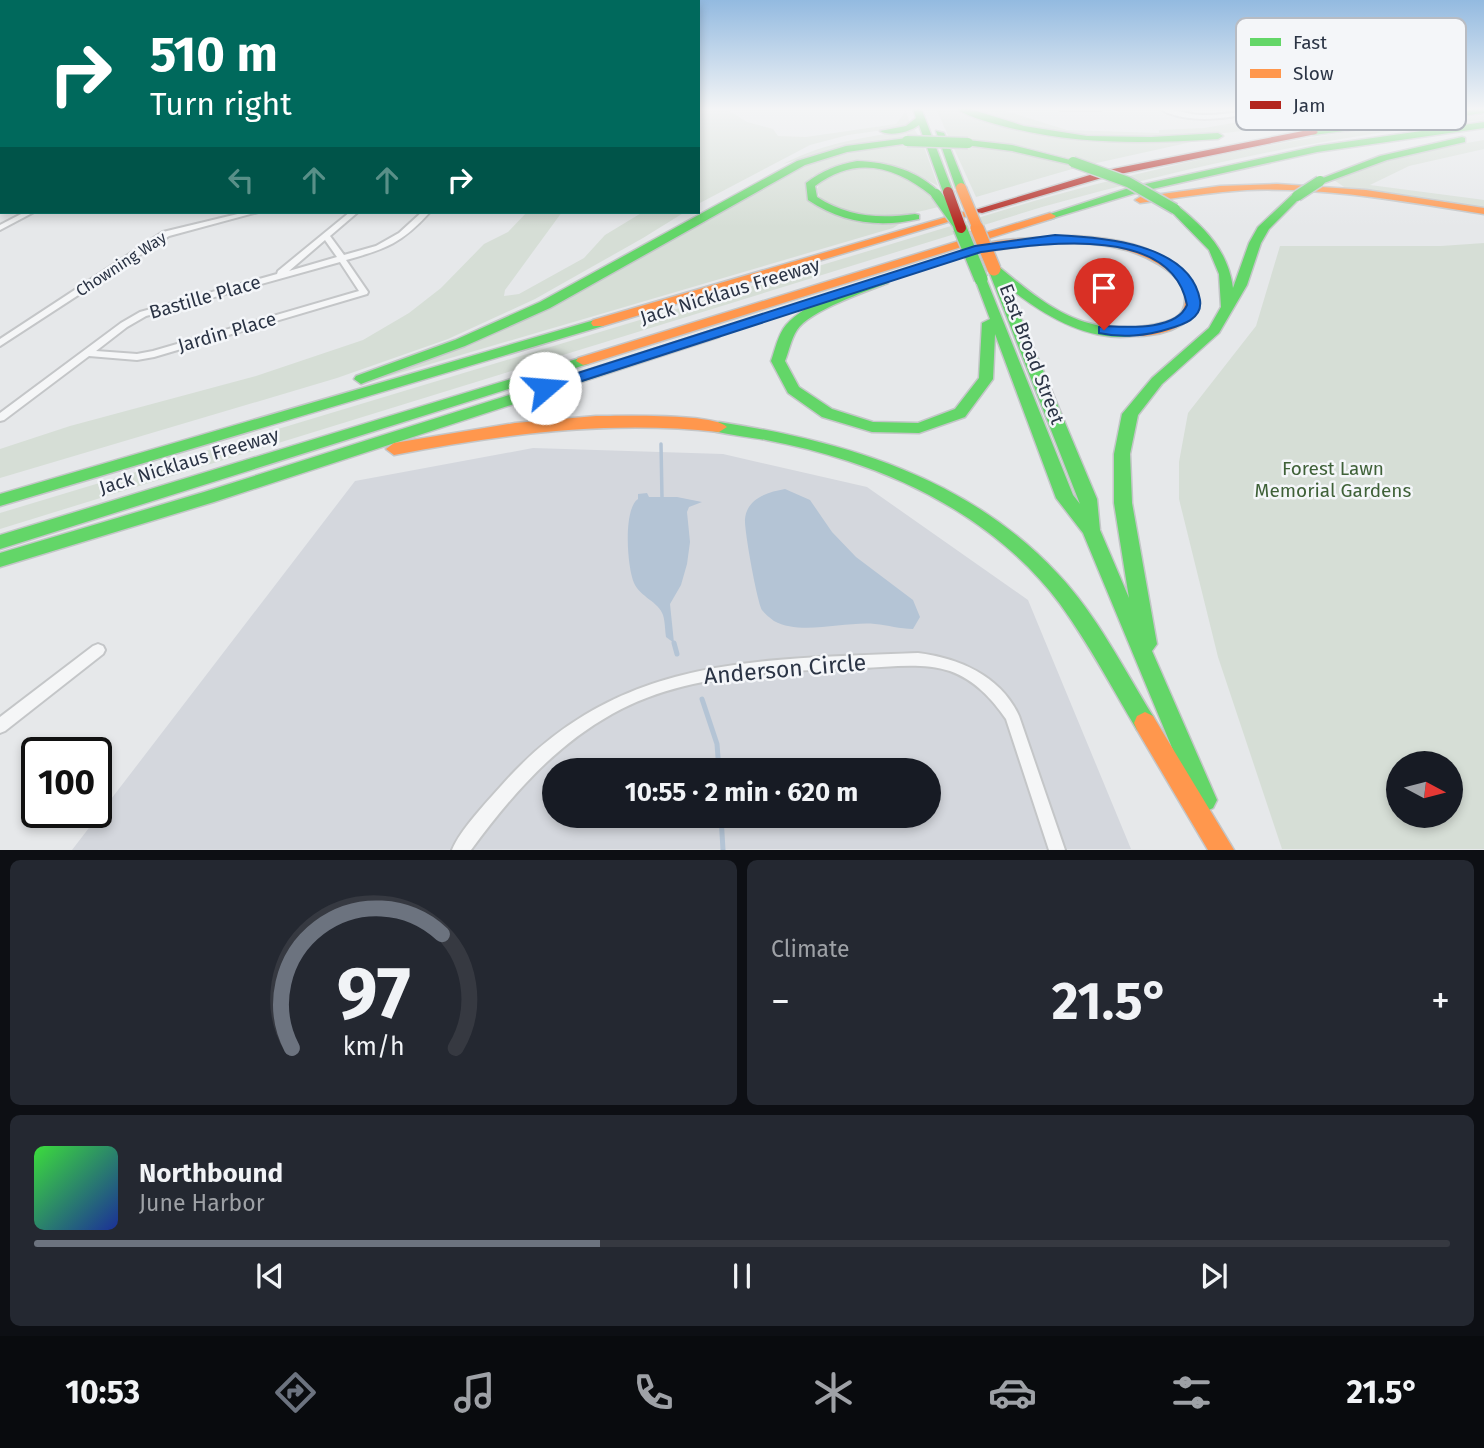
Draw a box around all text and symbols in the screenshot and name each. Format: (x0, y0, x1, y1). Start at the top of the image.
legend (1236, 18, 1466, 130)
text: 510 m (150, 25, 278, 84)
icon: right (35, 28, 126, 119)
text: Fast (1293, 31, 1327, 54)
text: Slow (1293, 62, 1334, 85)
text: Turn right (150, 85, 292, 123)
text: Jam (1293, 94, 1325, 117)
icon: left (222, 161, 260, 199)
icon: ahead (295, 161, 333, 199)
icon: ahead (368, 161, 406, 199)
icon: right (441, 161, 479, 199)
street label: Chowning Way (72, 228, 170, 300)
street label: Jack Nicklaus Freeway (637, 253, 823, 329)
pin (1074, 258, 1134, 330)
icon: arrive (1085, 269, 1123, 307)
street label: Bastille Place (147, 270, 263, 324)
street label: East Broad Street (995, 281, 1069, 427)
street label: Jardin Place (175, 307, 279, 357)
position arrow (508, 351, 582, 425)
street label: Jack Nicklaus Freeway (96, 423, 282, 499)
park label: Forest Lawn Memorial Gardens (1255, 457, 1412, 502)
street label: Anderson Circle (703, 648, 867, 690)
speed limit sign: 100 (21, 737, 112, 828)
north arrow (1386, 751, 1463, 828)
map controls (1386, 751, 1463, 828)
text: 10:55 · 2 min · 620 m (625, 777, 858, 808)
text: Climate (771, 935, 850, 963)
text: 97 (337, 951, 410, 1038)
text: 21.5° (1052, 970, 1169, 1033)
text: − (771, 978, 790, 1024)
text: + (1431, 978, 1450, 1024)
text: km/h (343, 1032, 404, 1062)
text: Northbound (139, 1158, 283, 1189)
text: June Harbor (139, 1189, 265, 1217)
icon: previous (251, 1257, 289, 1295)
icon: pause (723, 1257, 761, 1295)
icon: next (1195, 1257, 1233, 1295)
icon: directions (271, 1368, 320, 1417)
icon: music (450, 1368, 499, 1417)
icon: phone (629, 1368, 678, 1417)
icon: climate (809, 1368, 858, 1417)
icon: car (988, 1368, 1037, 1417)
icon: filters (1167, 1368, 1216, 1417)
text: 10:53 (65, 1373, 140, 1411)
text: 21.5° (1347, 1373, 1419, 1411)

